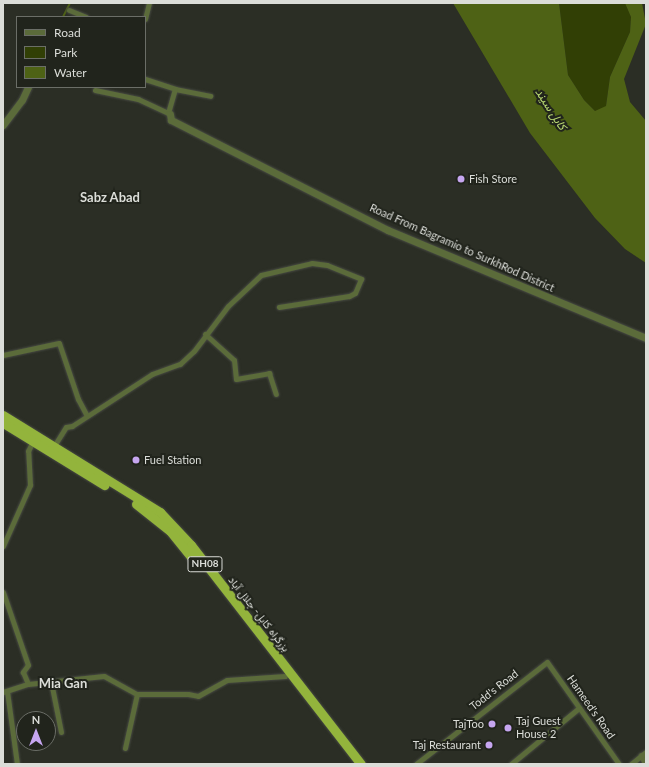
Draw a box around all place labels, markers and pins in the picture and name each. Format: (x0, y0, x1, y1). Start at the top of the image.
place label: Fish Store (469, 172, 517, 186)
marker: Fish Store (456, 174, 466, 184)
place label: Fuel Station (144, 453, 201, 467)
marker: Fuel Station (131, 455, 141, 465)
place label: Taj Guest House 2 (516, 715, 561, 741)
place label: TajToo (453, 717, 484, 731)
marker: TajToo (487, 719, 497, 729)
marker: Taj Guest House 2 (503, 723, 513, 733)
place label: Taj Restaurant (413, 738, 481, 752)
marker: Taj Restaurant (484, 740, 494, 750)

